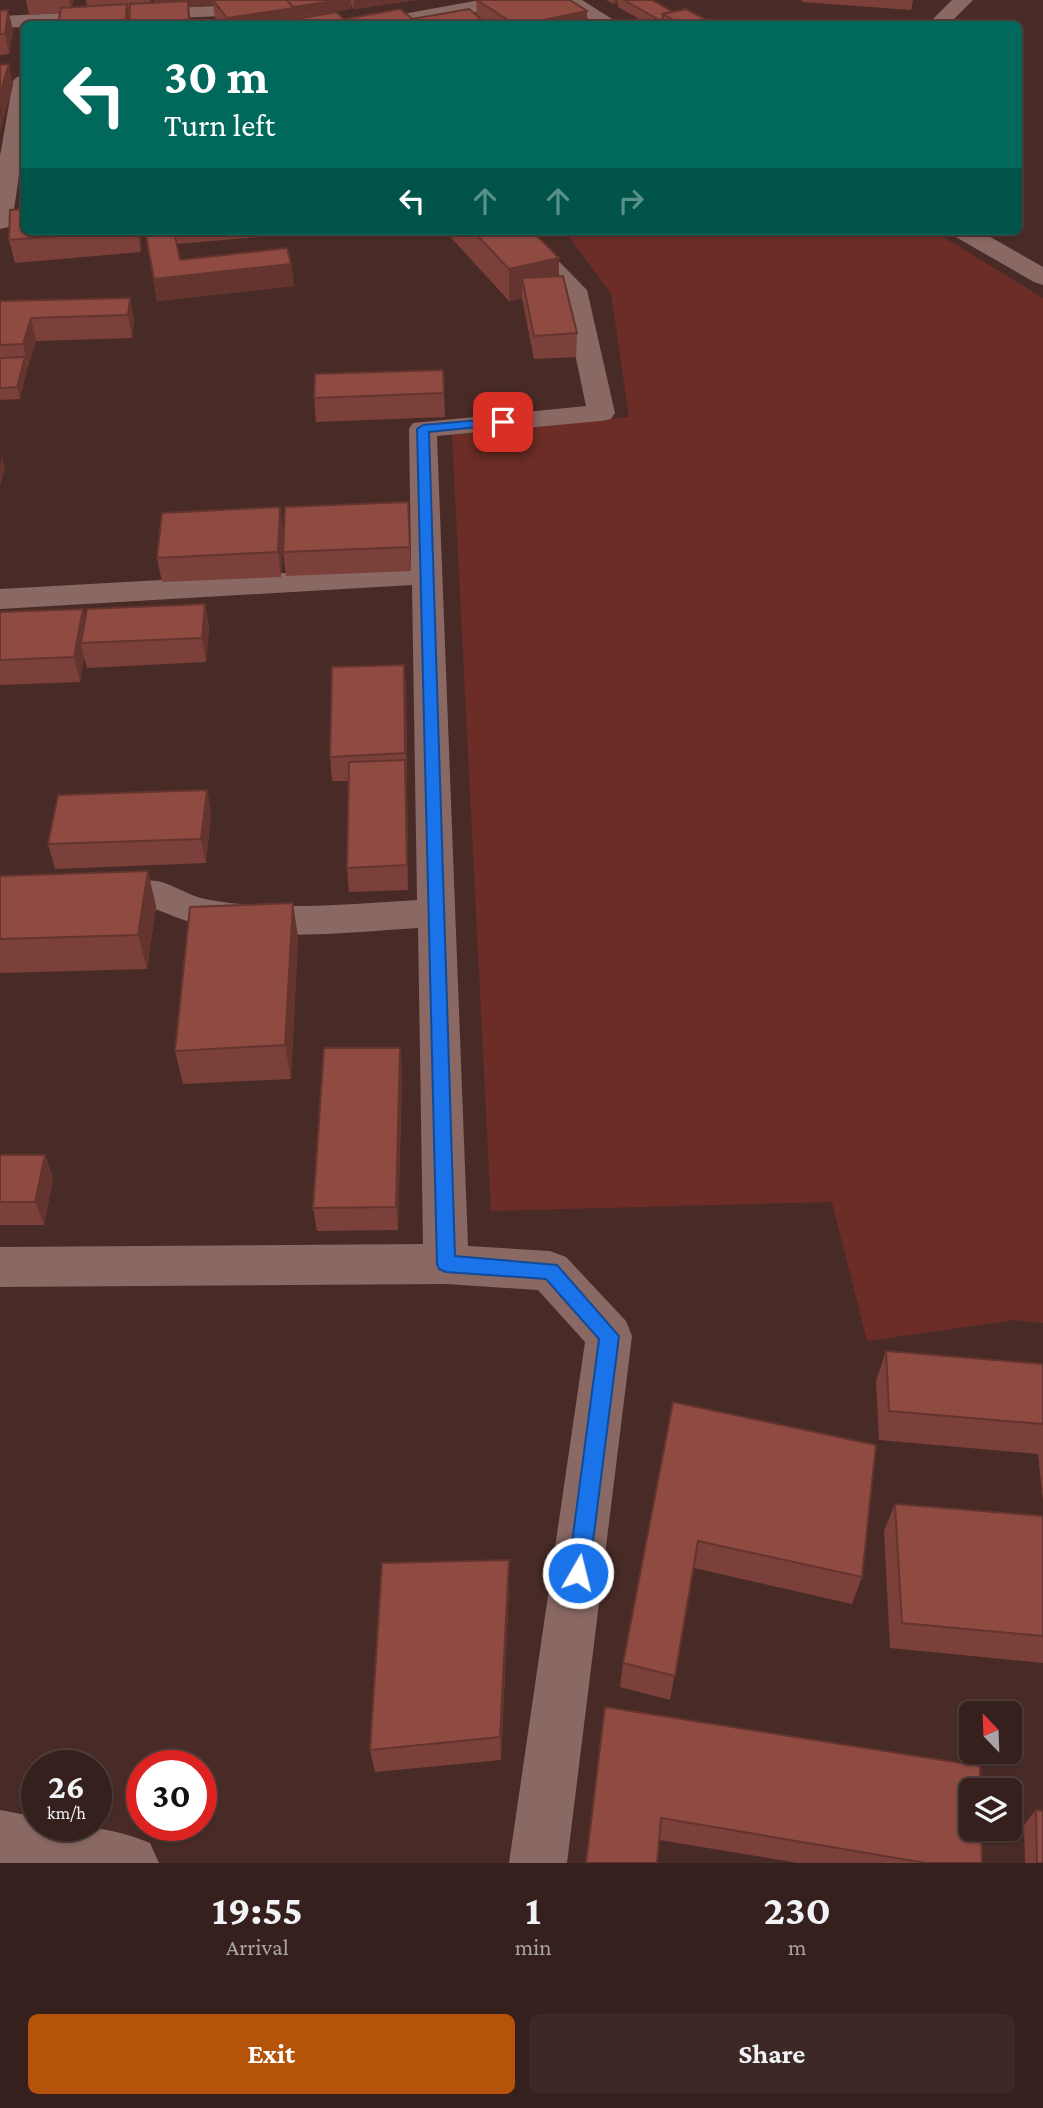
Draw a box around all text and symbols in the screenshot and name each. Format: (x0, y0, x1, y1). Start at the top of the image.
icon: left (49, 49, 140, 140)
text: 30 m (164, 49, 269, 104)
text: Turn left (164, 107, 275, 143)
icon: left (393, 182, 431, 220)
icon: ahead (466, 182, 504, 220)
icon: ahead (539, 182, 577, 220)
icon: right (612, 182, 650, 220)
pin (473, 392, 533, 452)
icon: arrive (484, 403, 522, 441)
position arrow (541, 1536, 615, 1610)
north arrow (959, 1701, 1022, 1764)
map controls (959, 1701, 1022, 1841)
speed limit sign: 30 (126, 1750, 217, 1841)
text: 26 (48, 1767, 85, 1806)
button: layers (959, 1778, 1022, 1841)
text: km/h (47, 1803, 86, 1823)
text: 19:55 (212, 1886, 303, 1933)
text: 1 (525, 1886, 541, 1933)
text: 230 (764, 1886, 831, 1933)
text: Arrival (226, 1934, 289, 1960)
text: min (515, 1934, 552, 1960)
text: m (788, 1934, 807, 1960)
button: Exit (28, 2014, 515, 2094)
button: Share (529, 2014, 1015, 2094)

